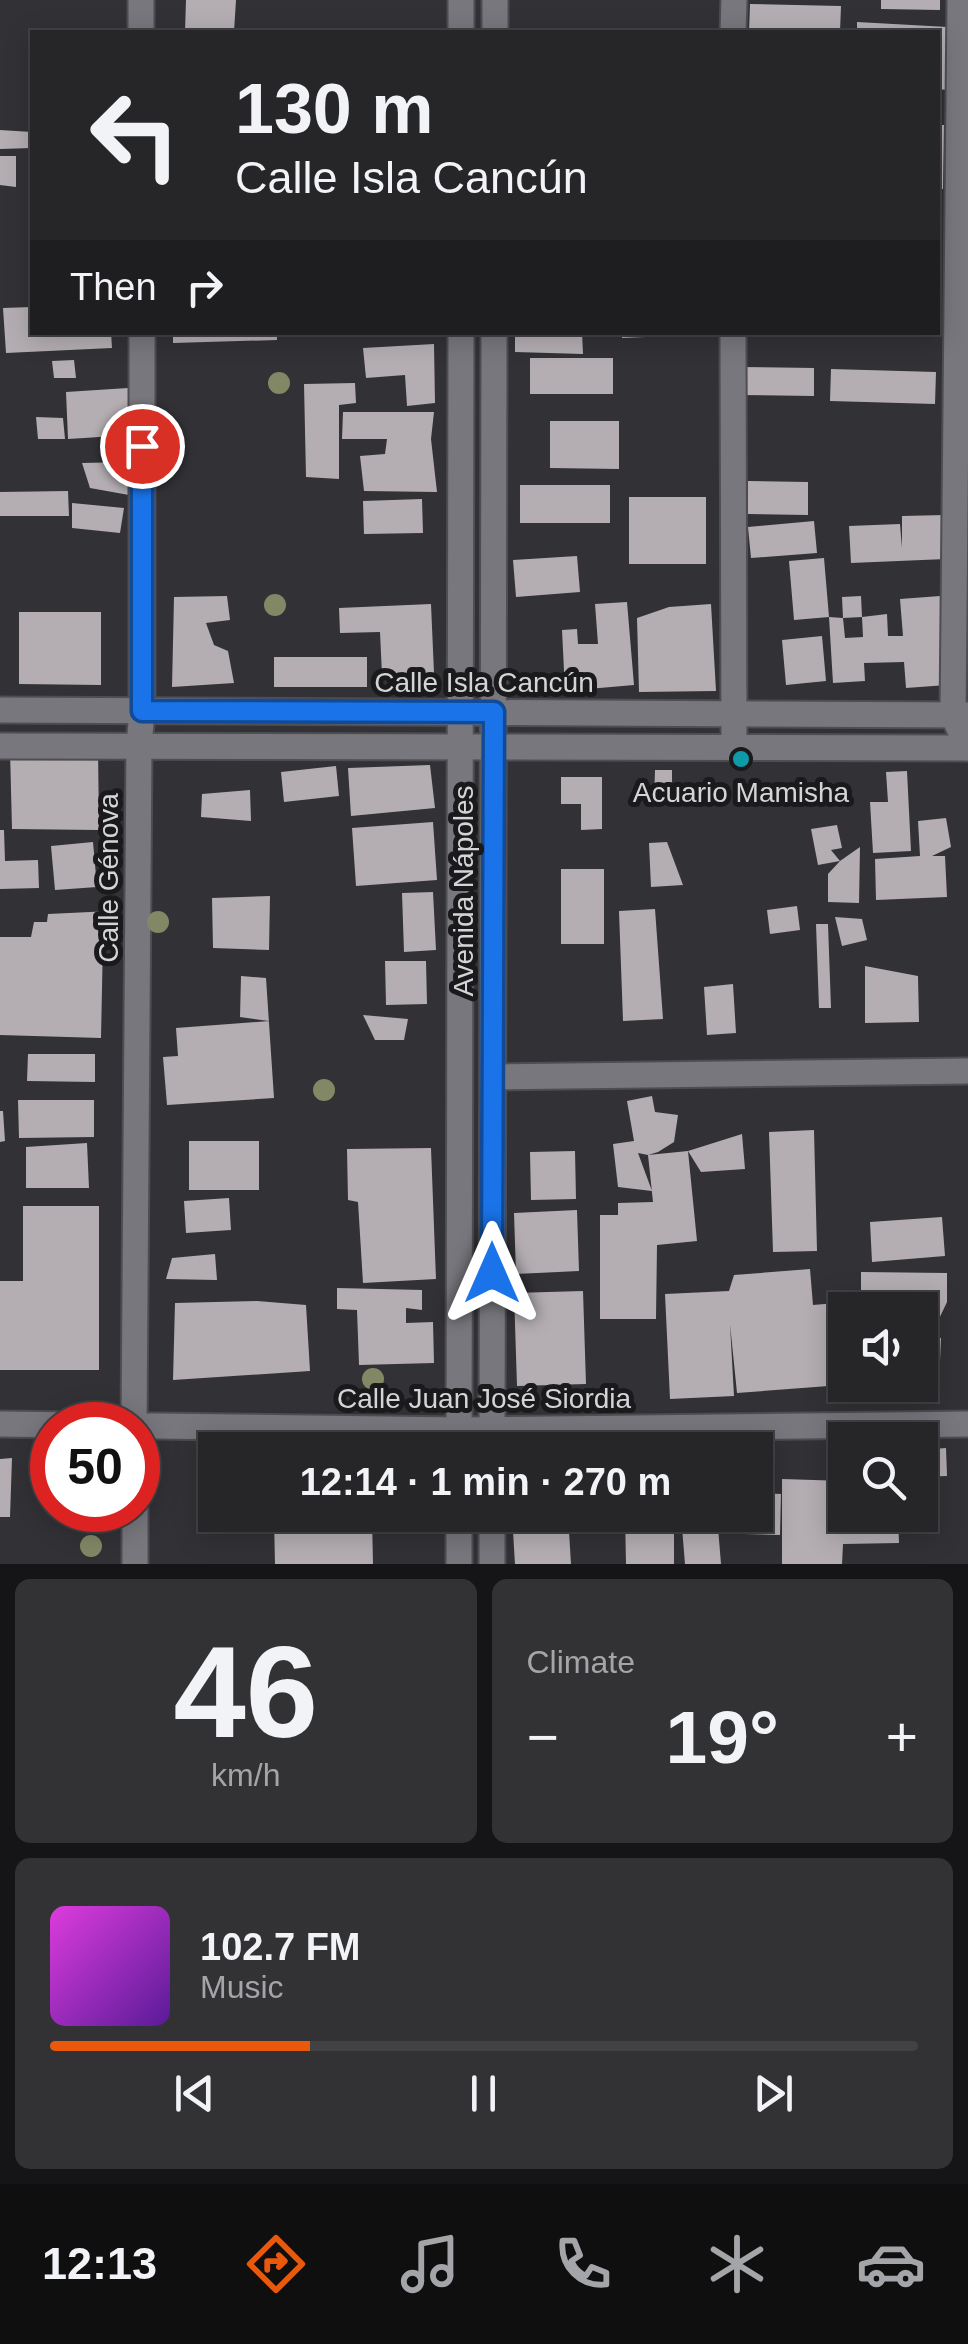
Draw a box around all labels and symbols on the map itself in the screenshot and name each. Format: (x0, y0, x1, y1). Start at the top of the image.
pin (100, 404, 185, 489)
street label: Calle Isla Cancún (374, 667, 594, 698)
marker: Acuario Mamisha (730, 748, 752, 770)
place label: Acuario Mamisha (633, 777, 850, 808)
street label: Avenida Nápoles (448, 785, 479, 997)
street label: Calle Génova (93, 793, 124, 963)
position arrow (440, 1221, 544, 1325)
street label: Calle Juan José Siordia (337, 1383, 632, 1414)
speed limit sign: 50 (30, 1402, 160, 1532)

